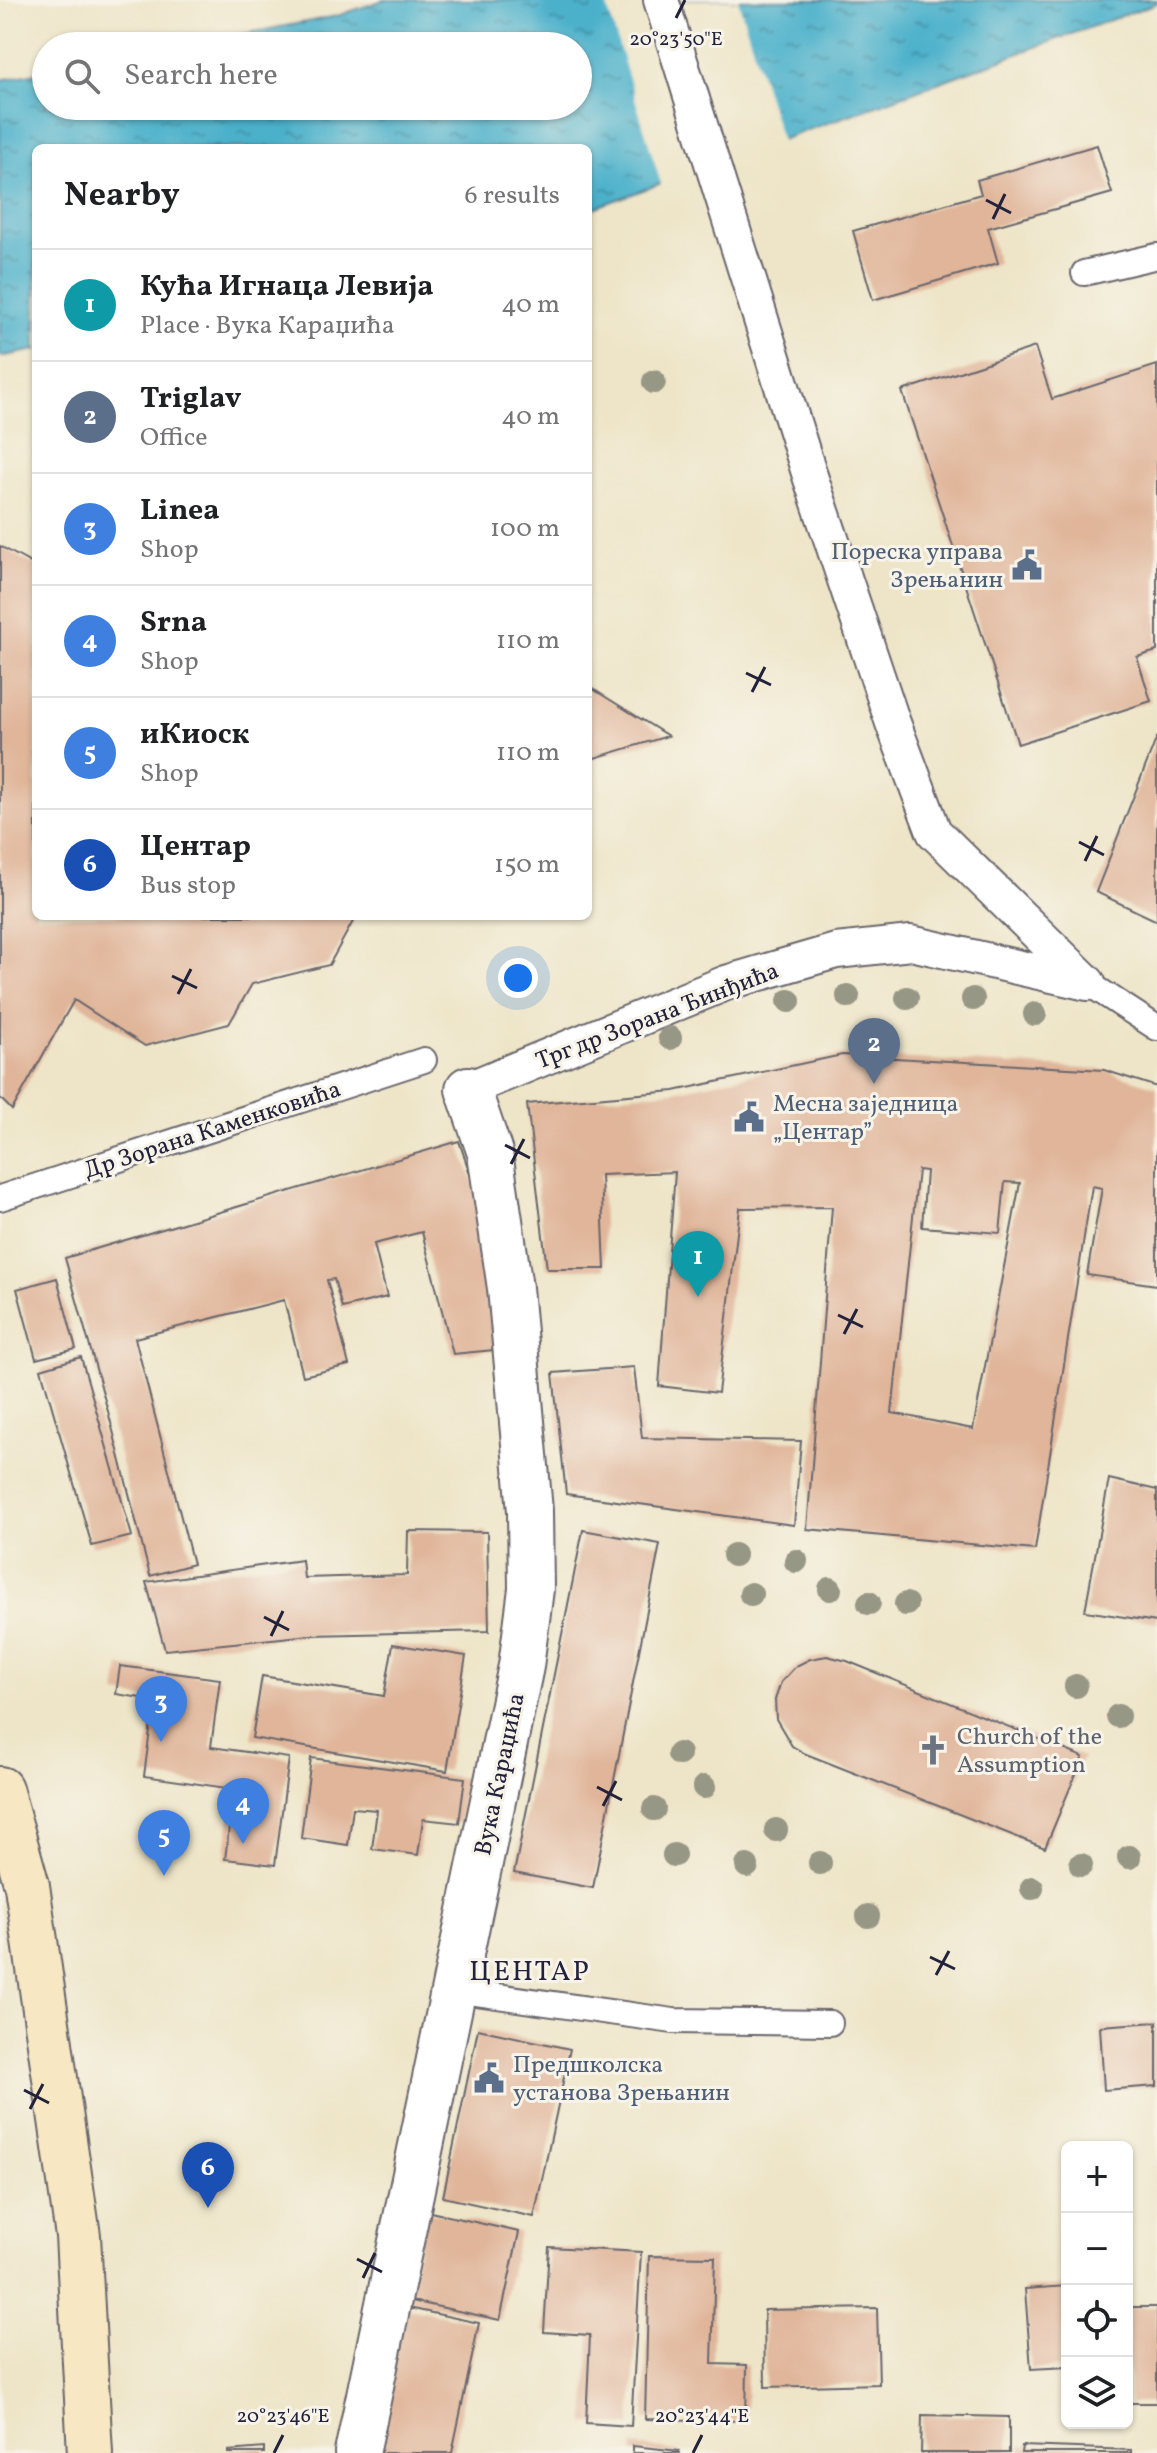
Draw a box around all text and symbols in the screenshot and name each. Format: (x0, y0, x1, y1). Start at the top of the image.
text: 20°23'50"E (629, 26, 723, 54)
search box (32, 32, 592, 120)
icon: search (60, 54, 104, 98)
text: Search here (124, 55, 278, 97)
text: Nearby (64, 173, 180, 220)
text: 6 results (465, 178, 560, 214)
text: Кућа Игнаца Левија (140, 266, 434, 308)
text: 1 (85, 287, 95, 323)
text: 40 m (501, 287, 560, 323)
text: Place · Вука Караџића (140, 308, 395, 344)
text: Triglav (140, 378, 241, 420)
text: 2 (83, 399, 97, 435)
text: 40 m (501, 399, 560, 435)
text: Office (140, 420, 208, 456)
text: Linea (140, 490, 220, 532)
text: 3 (83, 511, 97, 547)
text: 100 m (490, 511, 560, 547)
text: Shop (140, 532, 199, 568)
place label: Пореска управа Зрењанин (831, 536, 1003, 598)
public building icon: Пореска управа Зрењанин (1010, 548, 1044, 582)
text: Srna (140, 602, 207, 644)
text: 4 (82, 623, 98, 659)
text: 110 m (496, 623, 560, 659)
text: Shop (140, 644, 199, 680)
text: иКиоск (140, 714, 250, 756)
text: 5 (84, 735, 96, 771)
text: 110 m (496, 735, 560, 771)
text: Shop (140, 756, 199, 792)
text: Центар (140, 826, 251, 868)
text: 6 (83, 847, 97, 883)
text: 150 m (494, 847, 560, 883)
text: Bus stop (140, 868, 236, 904)
street label: Трг др Зорана Ђинђића (531, 955, 784, 1079)
your location (498, 958, 538, 998)
pin: 2 (848, 1018, 900, 1084)
street label: Др Зорана Каменковића (80, 1073, 345, 1189)
place label: Месна заједница „Центар” (773, 1088, 959, 1150)
public building icon: Месна заједница „Центар” (732, 1100, 766, 1134)
pin: 1 (672, 1231, 724, 1297)
pin: 3 (135, 1676, 187, 1742)
street label: Вука Караџића (467, 1690, 535, 1859)
place label: Church of the Assumption (957, 1721, 1102, 1783)
church icon: Church of the Assumption (916, 1733, 950, 1767)
pin: 4 (217, 1778, 269, 1844)
pin: 5 (138, 1810, 190, 1876)
district label: ЦЕНТАР (469, 1953, 591, 1992)
place label: Предшколска установа Зрењанин (513, 2049, 730, 2111)
public building icon: Предшколска установа Зрењанин (472, 2061, 506, 2095)
map controls (1061, 2141, 1133, 2429)
button: + (1061, 2141, 1133, 2213)
pin: 6 (182, 2142, 234, 2208)
button: − (1061, 2213, 1133, 2285)
button: locate (1061, 2285, 1133, 2357)
button: layers (1061, 2357, 1133, 2429)
text: 20°23'46"E (237, 2403, 329, 2431)
text: 20°23'44"E (655, 2403, 749, 2431)

